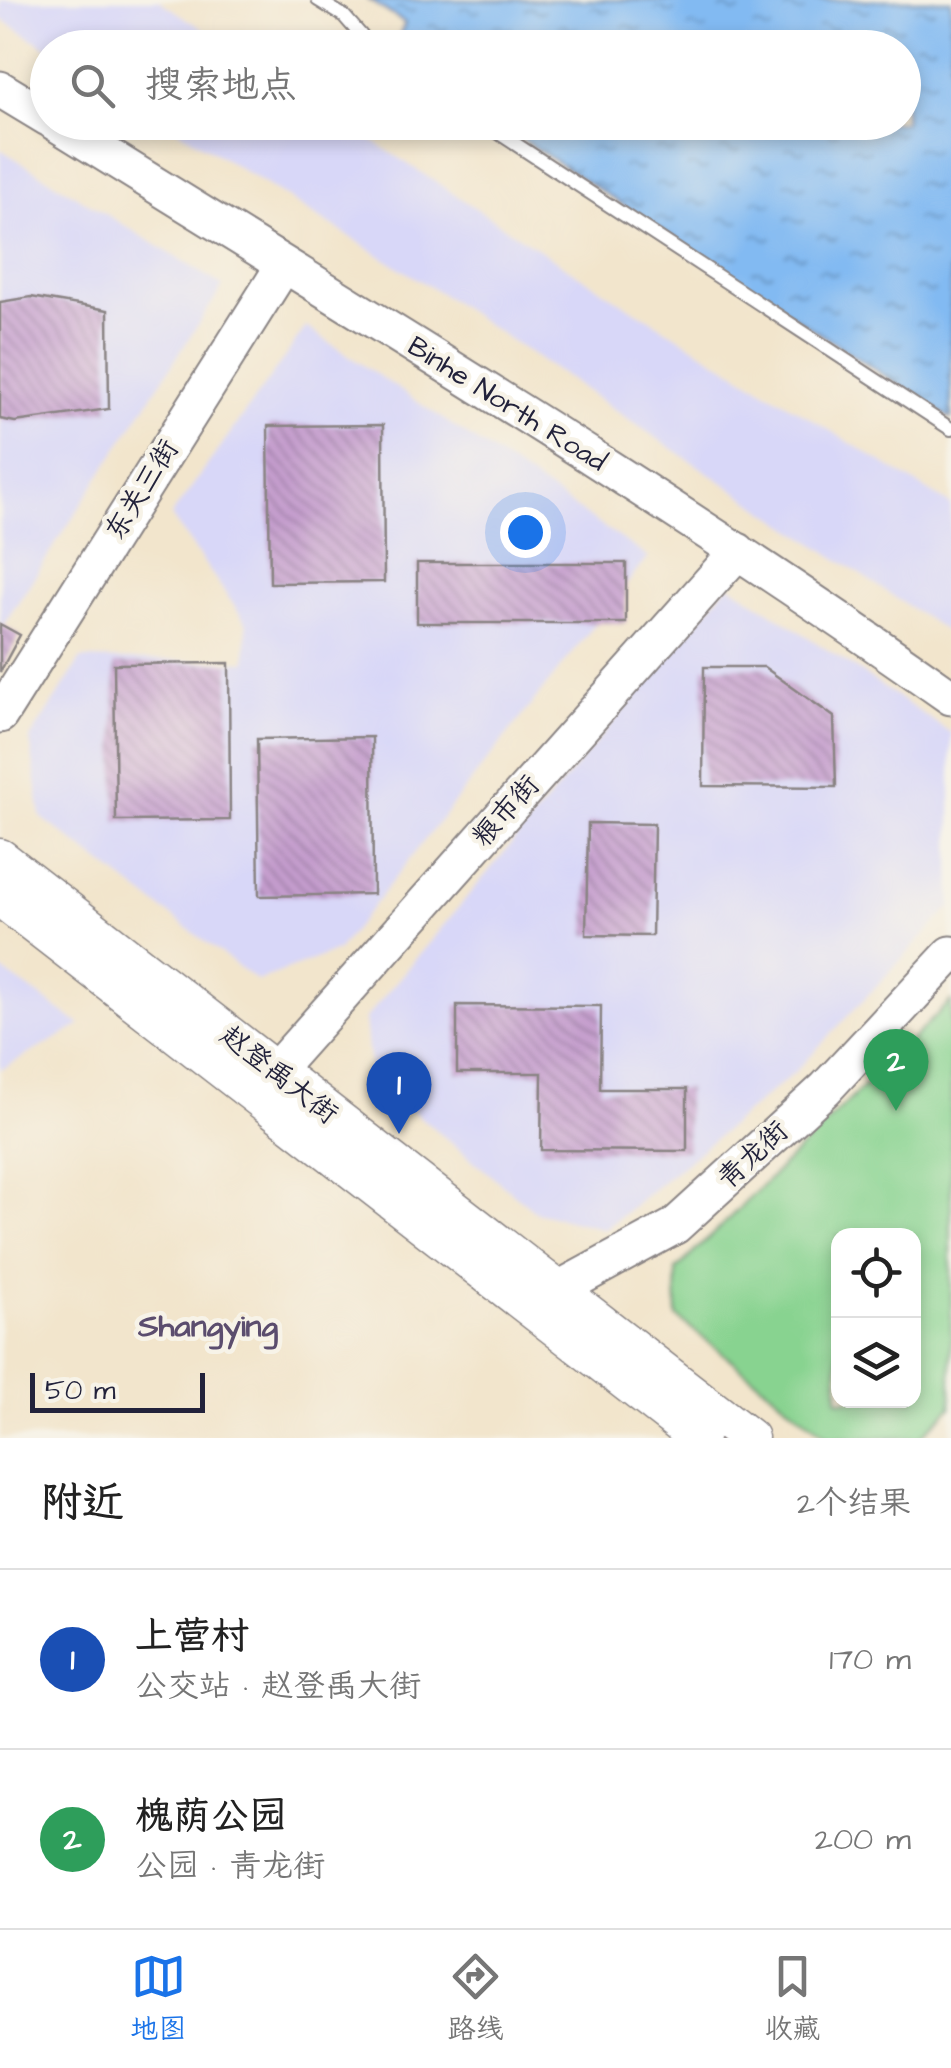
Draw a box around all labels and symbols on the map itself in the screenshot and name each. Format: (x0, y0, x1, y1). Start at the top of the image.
street label: Binhe North Road (400, 327, 614, 481)
street label: 东关三街 (96, 432, 188, 548)
your location (500, 507, 551, 558)
street label: 粮市街 (463, 767, 549, 855)
street label: 赵登禹大街 (212, 1017, 346, 1133)
pin: 2 (864, 1028, 928, 1111)
pin: 1 (366, 1052, 432, 1134)
street label: 青龙街 (709, 1112, 797, 1198)
district label: Shangying (137, 1304, 279, 1350)
scale bar (30, 1368, 205, 1412)

